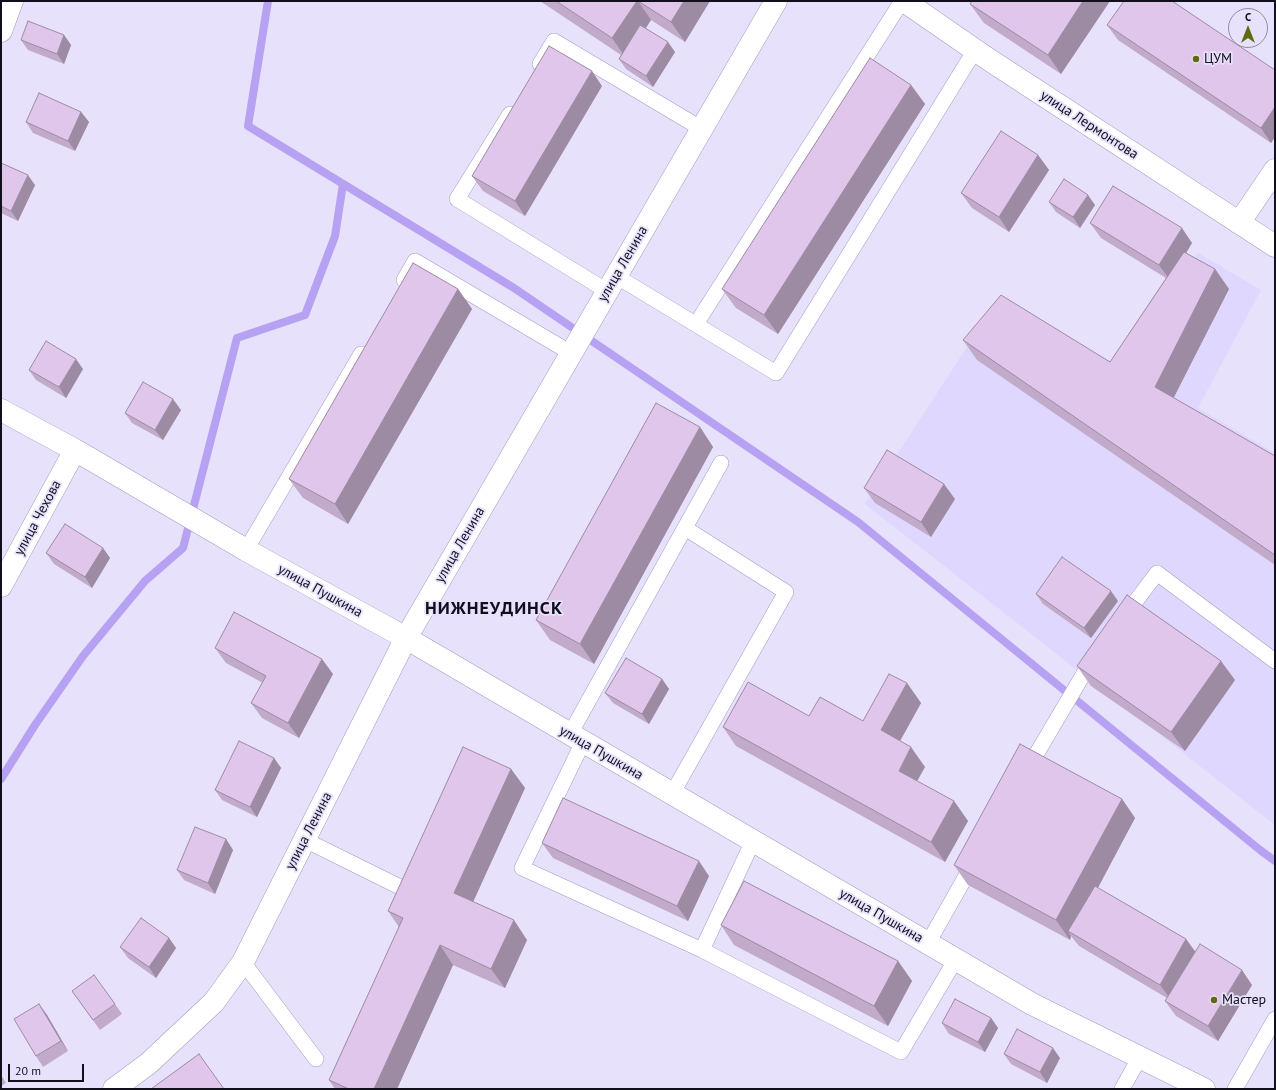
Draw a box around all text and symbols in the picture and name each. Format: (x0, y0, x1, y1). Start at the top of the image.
north arrow (1228, 8, 1268, 48)
text: С (1245, 10, 1251, 24)
place label: ЦУМ (1204, 51, 1232, 67)
marker: ЦУМ (1191, 54, 1201, 64)
street label: улица Лермонтова (1037, 87, 1141, 163)
street label: улица Ленина (594, 223, 652, 305)
street label: улица Чехова (11, 477, 65, 559)
street label: улица Ленина (431, 504, 489, 586)
street label: улица Пушкина (275, 561, 365, 621)
district label: НИЖНЕУДИНСК (425, 598, 563, 620)
street label: улица Пушкина (556, 722, 646, 784)
street label: улица Ленина (282, 789, 336, 873)
street label: улица Пушкина (836, 885, 926, 947)
place label: Мастер (1222, 992, 1266, 1008)
marker: Мастер (1209, 995, 1219, 1005)
scale bar (10, 1056, 86, 1082)
text: 20 m (15, 1063, 41, 1078)

